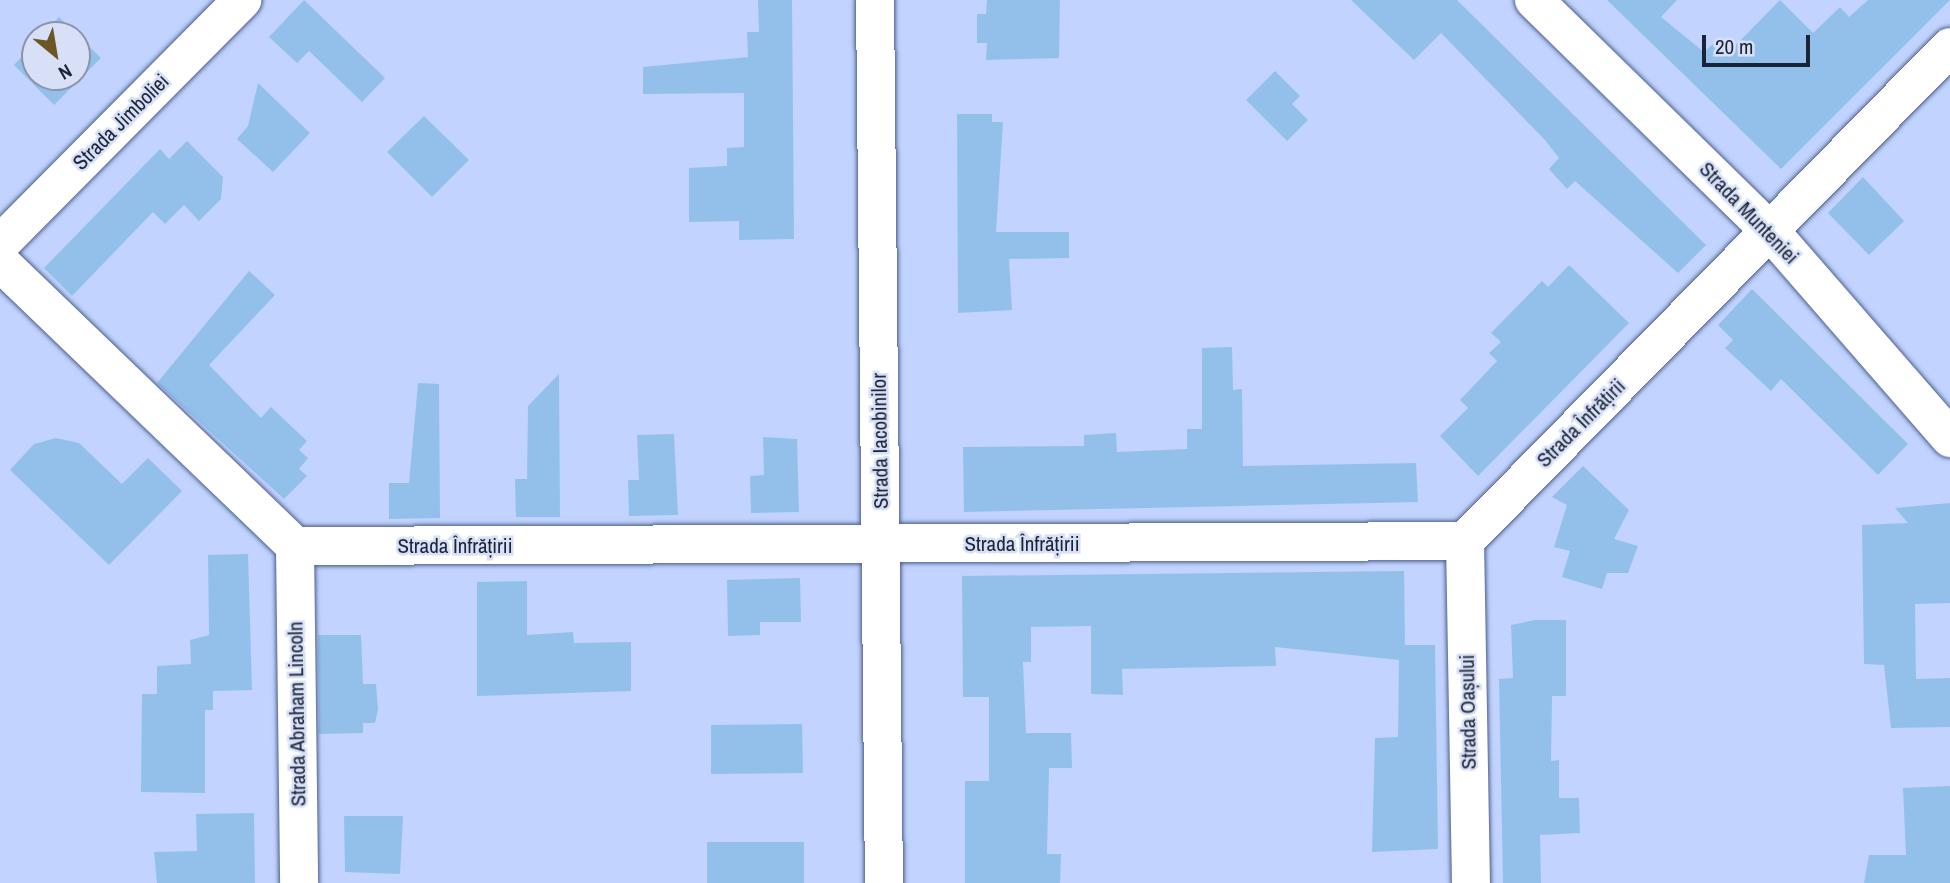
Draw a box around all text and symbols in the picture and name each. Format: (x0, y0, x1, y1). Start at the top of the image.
north arrow (21, 21, 91, 91)
scale bar (1705, 21, 1814, 65)
text: 20 m (1715, 32, 1753, 61)
text: N (54, 58, 77, 87)
street label: Strada Jimboliei (68, 69, 174, 175)
street label: Strada Munteniei (1694, 157, 1804, 269)
street label: Strada Iacobinilor (866, 373, 894, 509)
street label: Strada Înfrățirii (1531, 373, 1631, 473)
street label: Strada Înfrățirii (965, 531, 1079, 557)
street label: Strada Înfrățirii (398, 533, 512, 559)
street label: Strada Abraham Lincoln (283, 621, 311, 807)
street label: Strada Oașului (1454, 654, 1482, 770)

